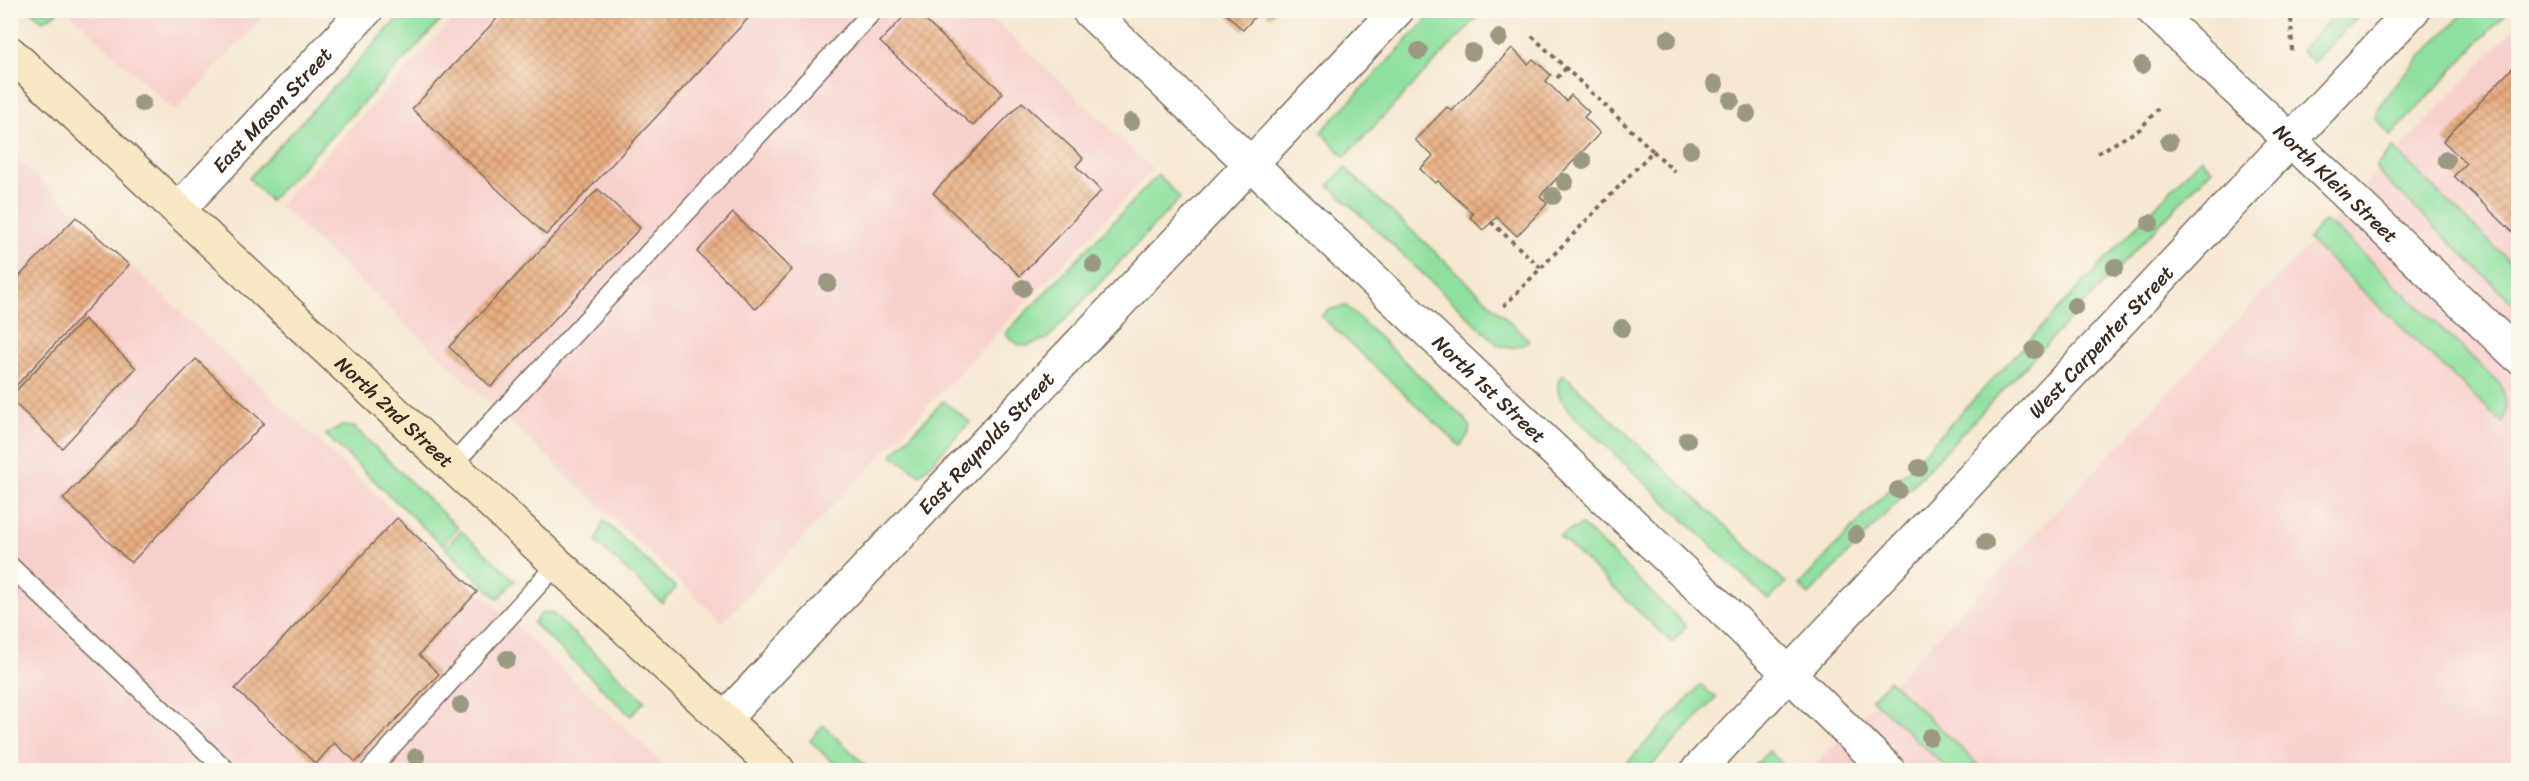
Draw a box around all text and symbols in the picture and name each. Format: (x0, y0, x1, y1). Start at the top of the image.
street label: East Mason Street (204, 38, 341, 182)
street label: North Klein Street (2265, 115, 2407, 252)
street label: West Carpenter Street (2020, 257, 2183, 427)
street label: North 1st Street (1424, 326, 1554, 453)
street label: North 2nd Street (326, 347, 462, 477)
street label: East Reynolds Street (909, 363, 1064, 523)

